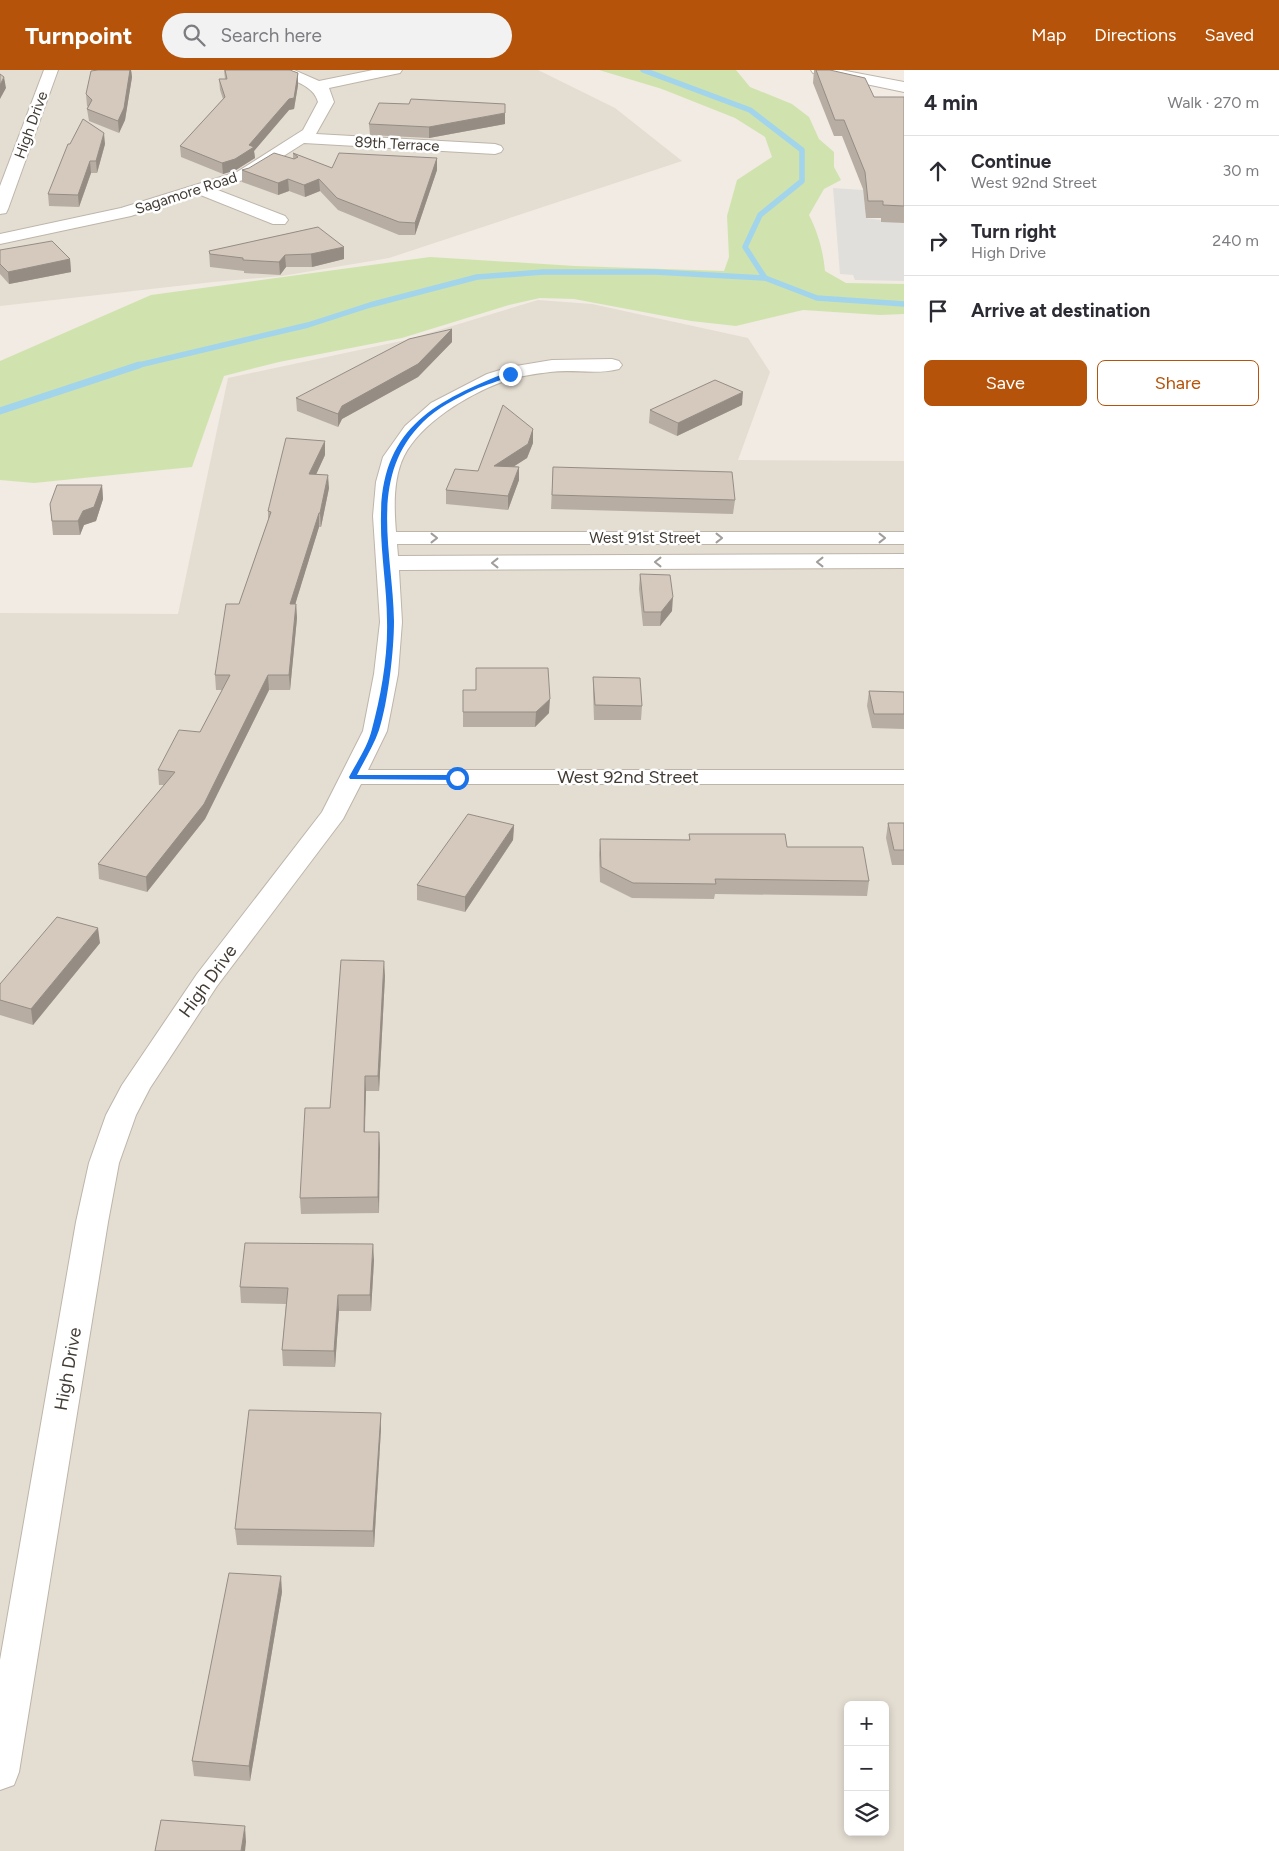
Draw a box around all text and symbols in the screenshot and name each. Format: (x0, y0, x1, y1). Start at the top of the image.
search box (162, 13, 512, 58)
text: Turnpoint (25, 21, 132, 50)
icon: search (180, 21, 208, 49)
text: Search here (220, 24, 322, 47)
text: Map (1031, 24, 1066, 46)
text: Directions (1094, 24, 1176, 46)
text: Saved (1204, 24, 1254, 46)
street label: High Drive (11, 89, 51, 161)
text: 4 min (924, 90, 978, 115)
text: Walk · 270 m (1168, 93, 1259, 112)
street label: 89th Terrace (354, 133, 440, 155)
text: Continue (971, 150, 1051, 173)
icon: ahead (924, 157, 952, 185)
text: 30 m (1222, 161, 1259, 180)
street label: Sagamore Road (133, 168, 239, 218)
text: West 92nd Street (971, 173, 1097, 192)
text: Turn right (971, 220, 1057, 243)
icon: right (924, 227, 952, 255)
text: 240 m (1212, 231, 1259, 250)
text: High Drive (971, 243, 1046, 262)
icon: arrive (924, 297, 952, 325)
text: Arrive at destination (971, 299, 1150, 322)
button: Save (924, 360, 1087, 406)
button: Share (1097, 360, 1259, 406)
route end (499, 363, 522, 386)
street label: West 91st Street (589, 529, 701, 547)
one-way arrow (430, 533, 438, 543)
one-way arrow (716, 533, 723, 543)
one-way arrow (878, 533, 886, 543)
one-way arrow (491, 557, 499, 568)
one-way arrow (654, 557, 662, 567)
one-way arrow (816, 557, 824, 567)
street label: West 92nd Street (557, 766, 699, 788)
route start (446, 767, 469, 790)
street label: High Drive (174, 940, 242, 1022)
street label: High Drive (50, 1325, 86, 1412)
map controls (844, 1701, 889, 1836)
button: + (844, 1701, 889, 1746)
button: − (844, 1746, 889, 1791)
button: layers (844, 1791, 889, 1836)

